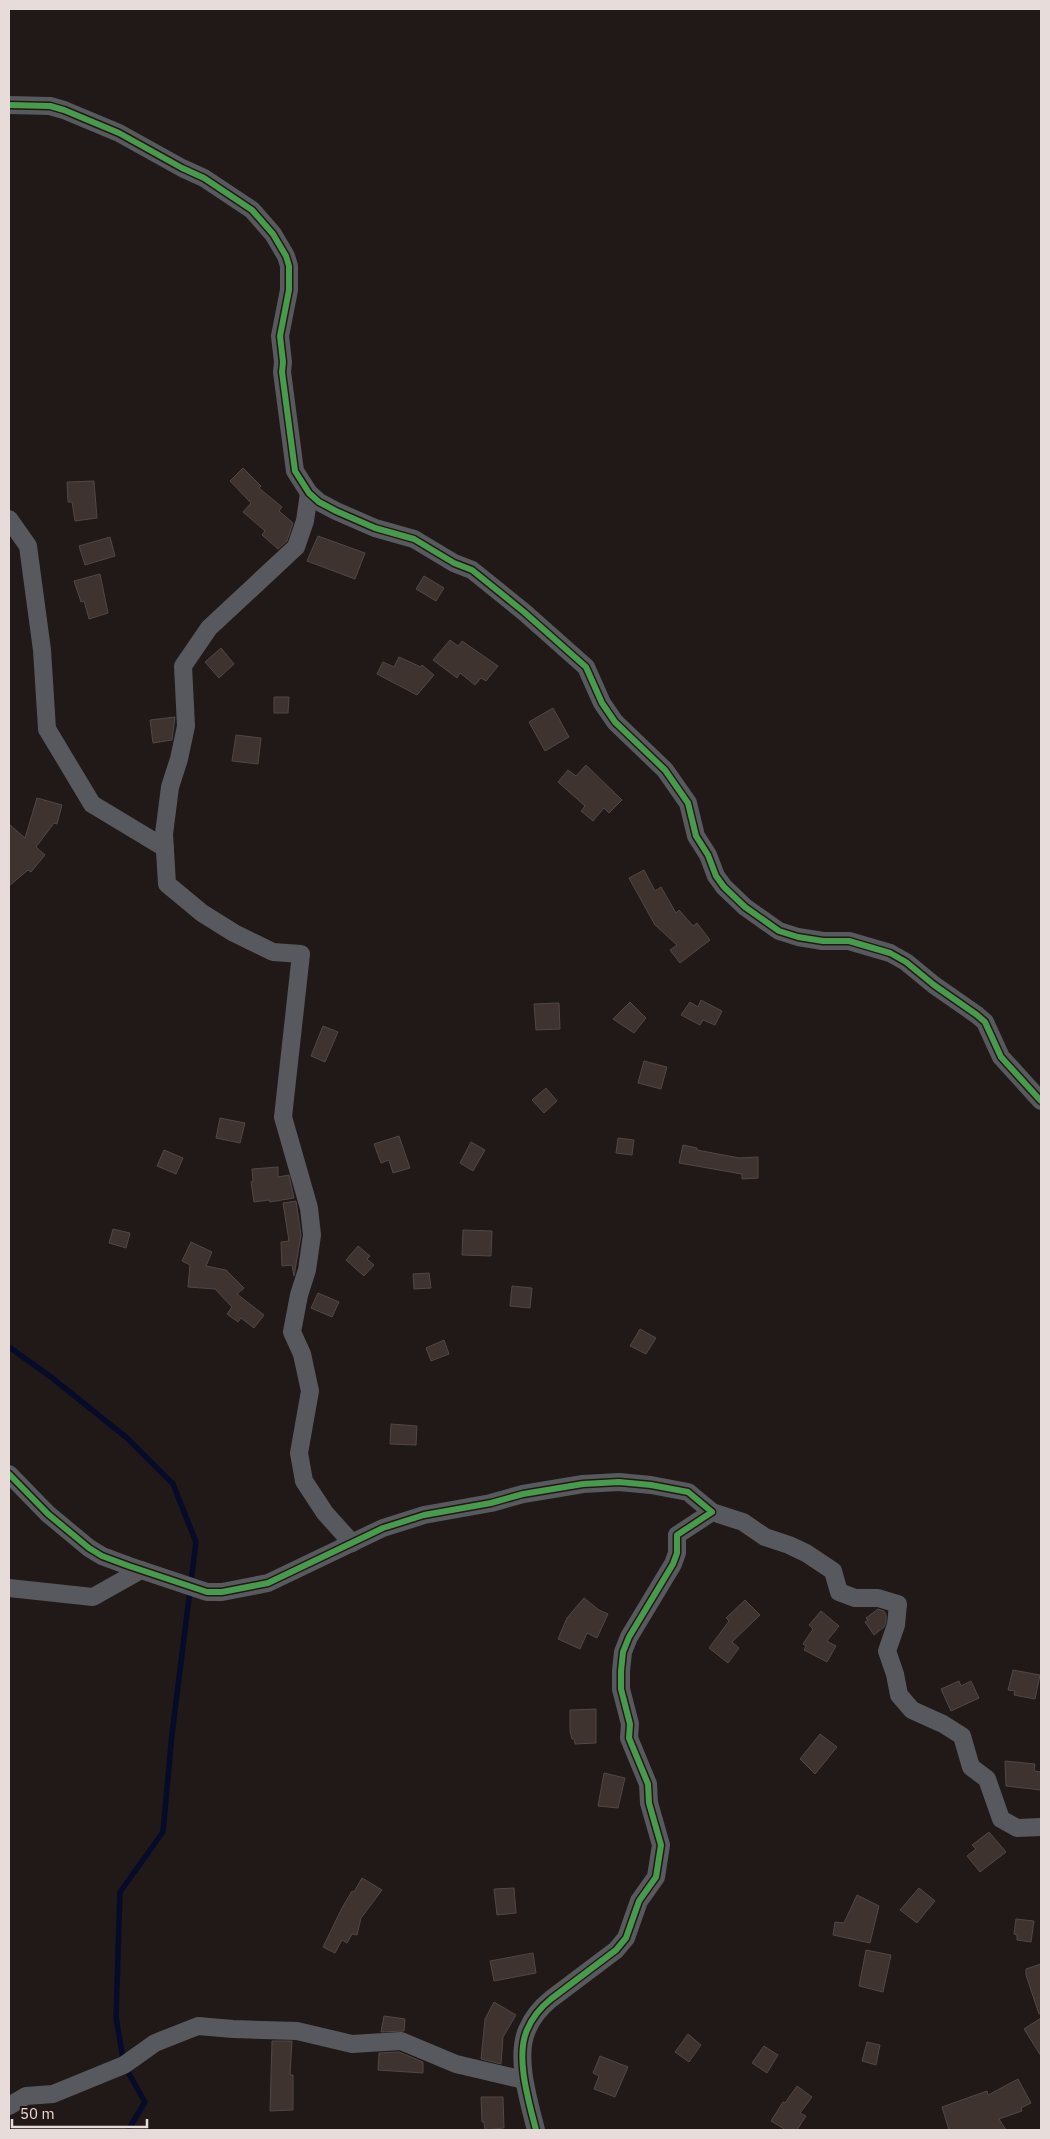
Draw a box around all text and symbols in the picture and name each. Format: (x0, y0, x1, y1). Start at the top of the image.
scale bar (12, 2096, 148, 2128)
text: 50 m (20, 2104, 55, 2123)

